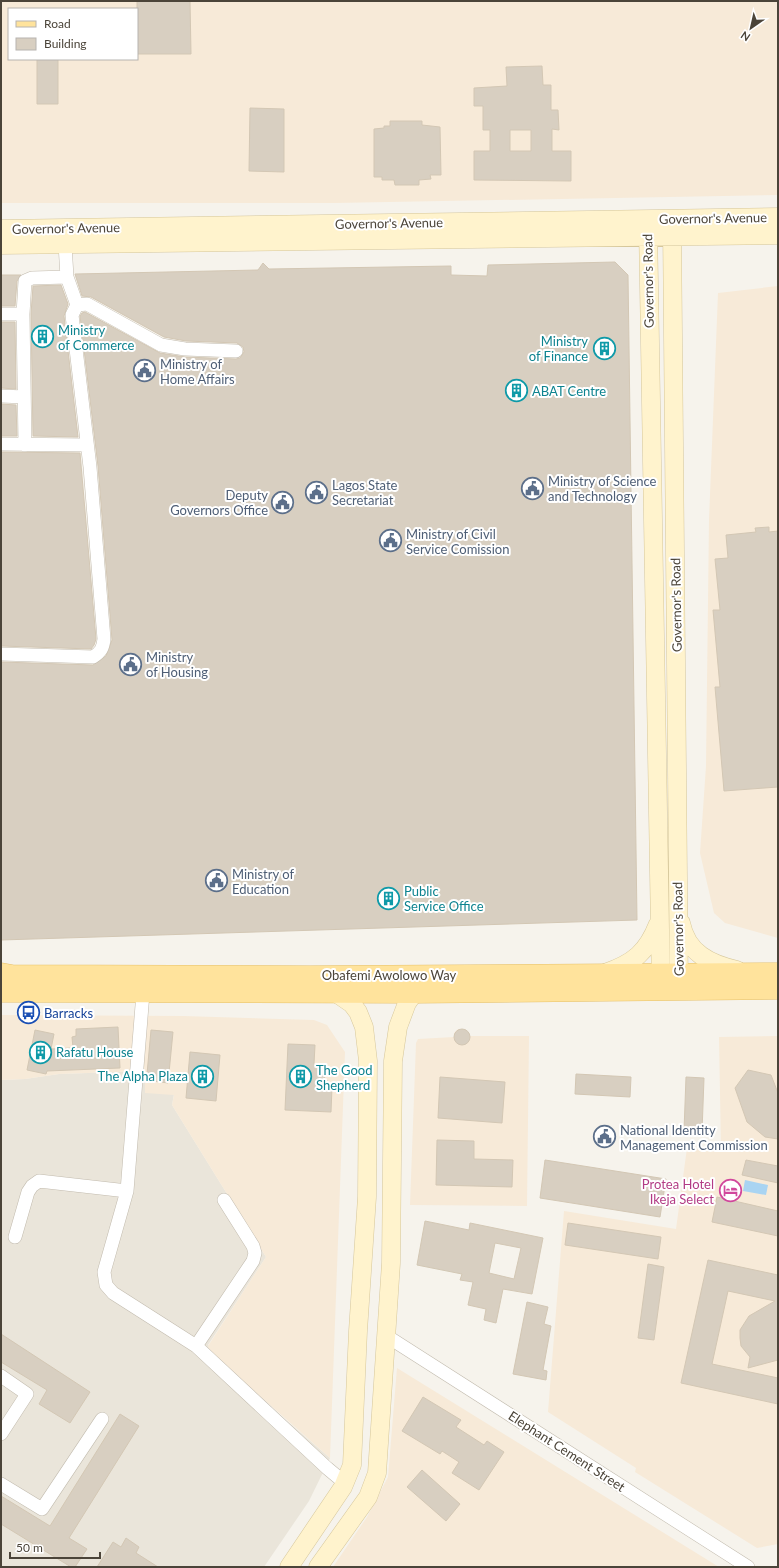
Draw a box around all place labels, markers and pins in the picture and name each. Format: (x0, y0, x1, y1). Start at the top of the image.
place label: Ministry of Commerce (58, 322, 135, 353)
building icon: Ministry of Commerce (29, 324, 55, 350)
place label: Ministry of Finance (529, 333, 588, 364)
building icon: Ministry of Finance (591, 335, 617, 361)
place label: Ministry of Home Affairs (160, 356, 235, 387)
public building icon: Ministry of Home Affairs (132, 358, 158, 384)
building icon: ABAT Centre (503, 378, 529, 404)
place label: ABAT Centre (532, 383, 606, 399)
place label: Ministry of Science and Technology (548, 473, 657, 504)
public building icon: Ministry of Science and Technology (520, 475, 546, 501)
place label: Lagos State Secretariat (332, 477, 398, 508)
public building icon: Lagos State Secretariat (303, 479, 329, 505)
place label: Deputy Governors Office (170, 487, 268, 518)
public building icon: Deputy Governors Office (270, 489, 296, 515)
place label: Ministry of Civil Service Comission (406, 526, 509, 557)
public building icon: Ministry of Civil Service Comission (377, 528, 403, 554)
place label: Ministry of Housing (146, 649, 208, 680)
public building icon: Ministry of Housing (118, 651, 144, 677)
place label: Ministry of Education (232, 866, 294, 897)
public building icon: Ministry of Education (203, 868, 229, 894)
place label: Public Service Office (404, 883, 484, 914)
building icon: Public Service Office (376, 885, 402, 911)
bus stop icon: Barracks (16, 1000, 42, 1026)
place label: Barracks (44, 1005, 93, 1021)
building icon: Rafatu House (28, 1039, 54, 1065)
place label: Rafatu House (56, 1044, 134, 1060)
place label: The Good Shepherd (316, 1062, 372, 1093)
building icon: The Alpha Plaza (190, 1063, 216, 1089)
building icon: The Good Shepherd (287, 1064, 313, 1090)
place label: The Alpha Plaza (98, 1068, 188, 1084)
place label: National Identity Management Commission (620, 1122, 768, 1153)
public building icon: National Identity Management Commission (592, 1124, 618, 1150)
place label: Protea Hotel Ikeja Select (642, 1176, 714, 1207)
hotel icon: Protea Hotel Ikeja Select (717, 1178, 743, 1204)

